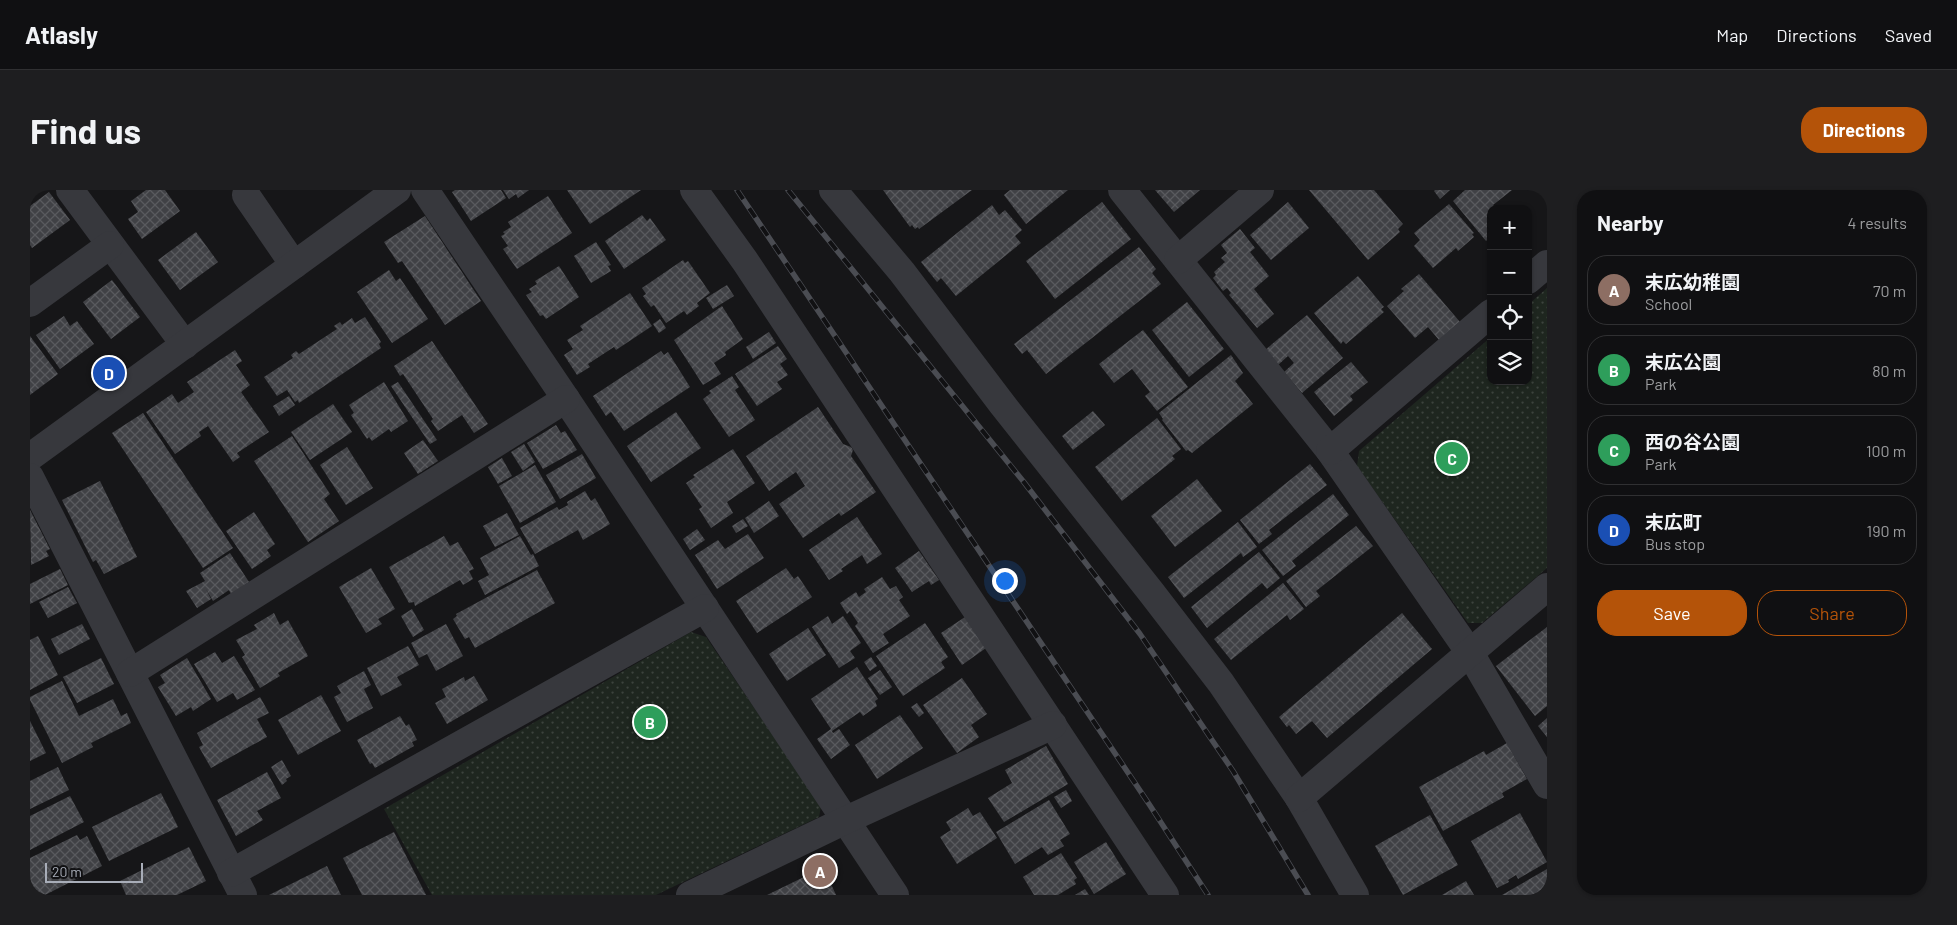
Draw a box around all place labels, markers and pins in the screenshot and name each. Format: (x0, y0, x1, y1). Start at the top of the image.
pin: D (93, 354, 125, 392)
pin: C (1436, 439, 1468, 477)
pin: B (634, 703, 666, 741)
pin: A (804, 852, 836, 890)

